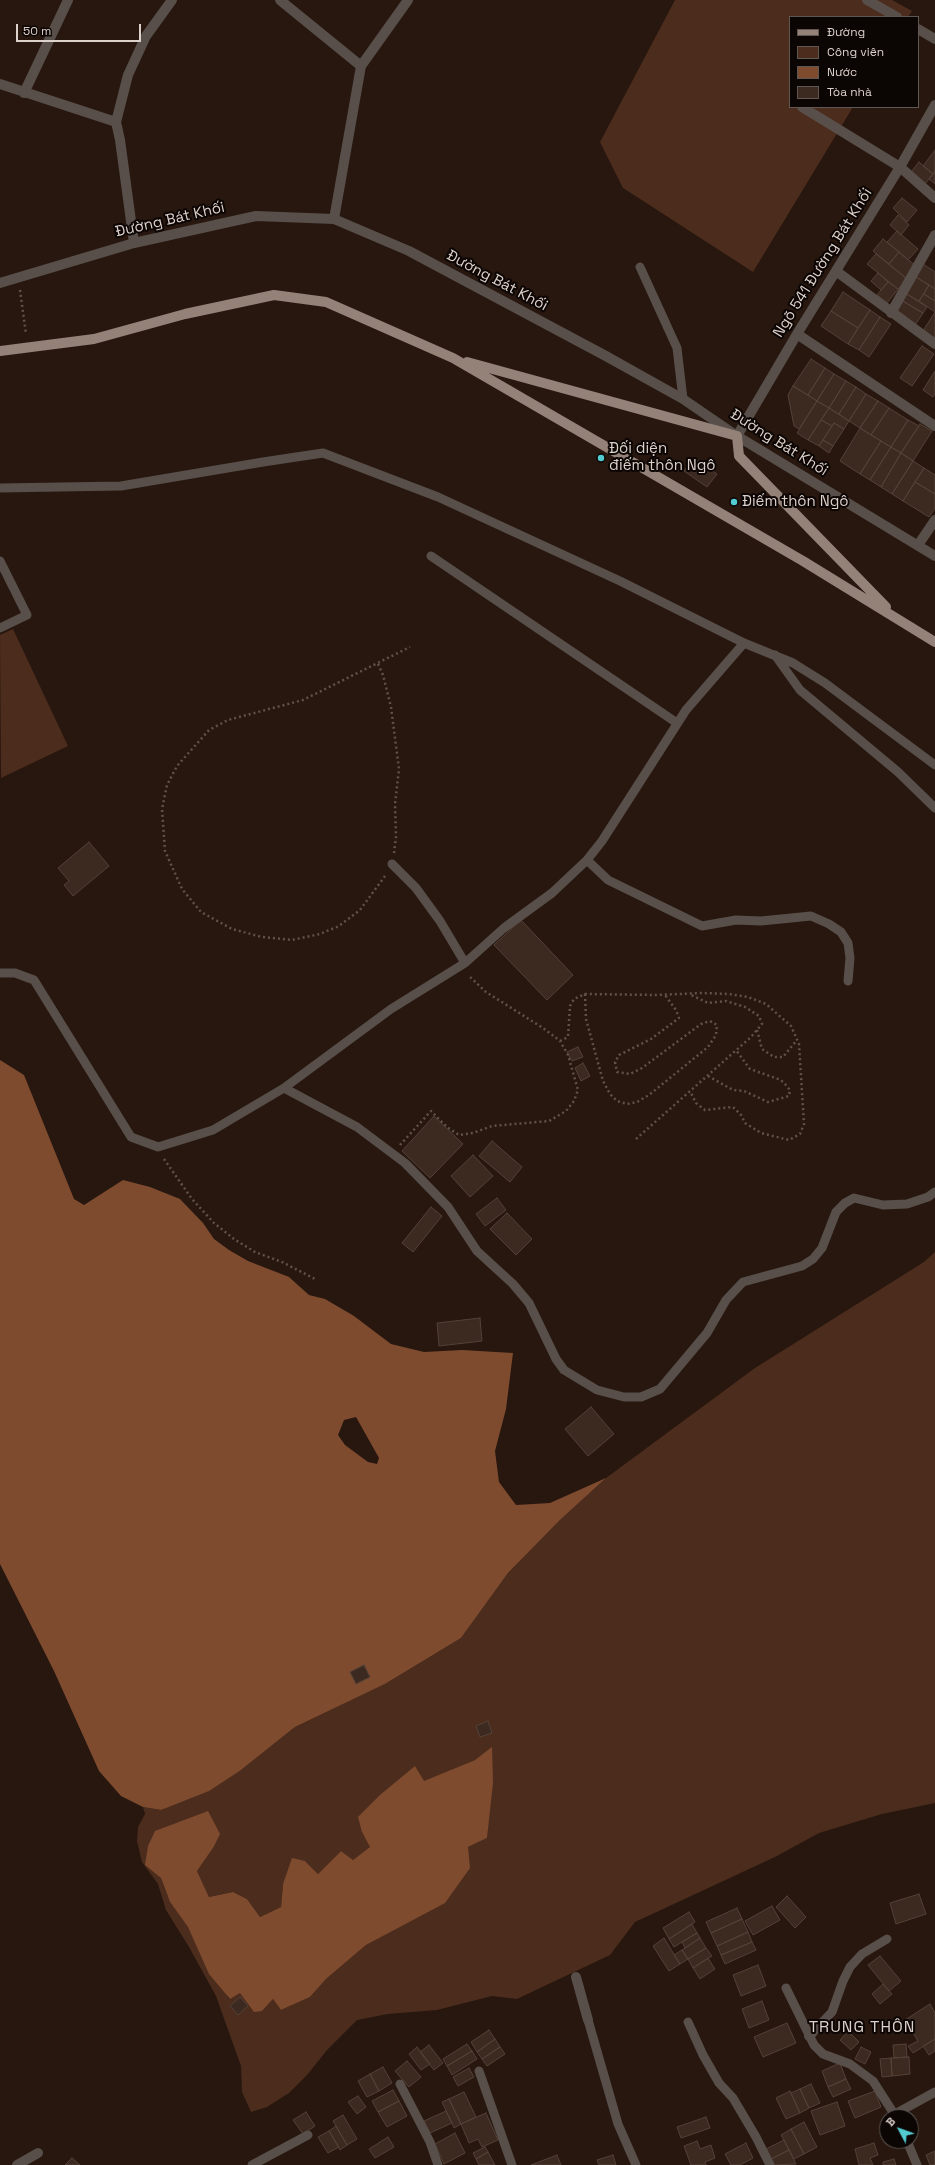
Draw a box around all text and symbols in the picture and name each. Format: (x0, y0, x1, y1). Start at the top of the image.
scale bar (18, 16, 143, 42)
legend (789, 16, 919, 108)
text: 50 m (23, 23, 51, 39)
text: Đường (827, 24, 865, 40)
text: Công viên (827, 44, 884, 60)
text: Nước (827, 64, 857, 80)
text: Tòa nhà (827, 84, 872, 100)
street label: Ngõ 541 Đường Bát Khối (770, 185, 876, 341)
street label: Đường Bát Khối (114, 199, 226, 241)
street label: Đường Bát Khối (443, 247, 551, 315)
street label: Đường Bát Khối (727, 406, 831, 480)
place label: Đối diện điếm thôn Ngô (609, 440, 716, 475)
marker: Đối diện điếm thôn Ngô (596, 453, 606, 463)
place label: Điếm thôn Ngô (742, 493, 849, 511)
marker: Điếm thôn Ngô (729, 497, 739, 507)
district label: TRUNG THÔN (809, 2018, 915, 2038)
north arrow (879, 2109, 919, 2149)
text: B (883, 2114, 898, 2129)

